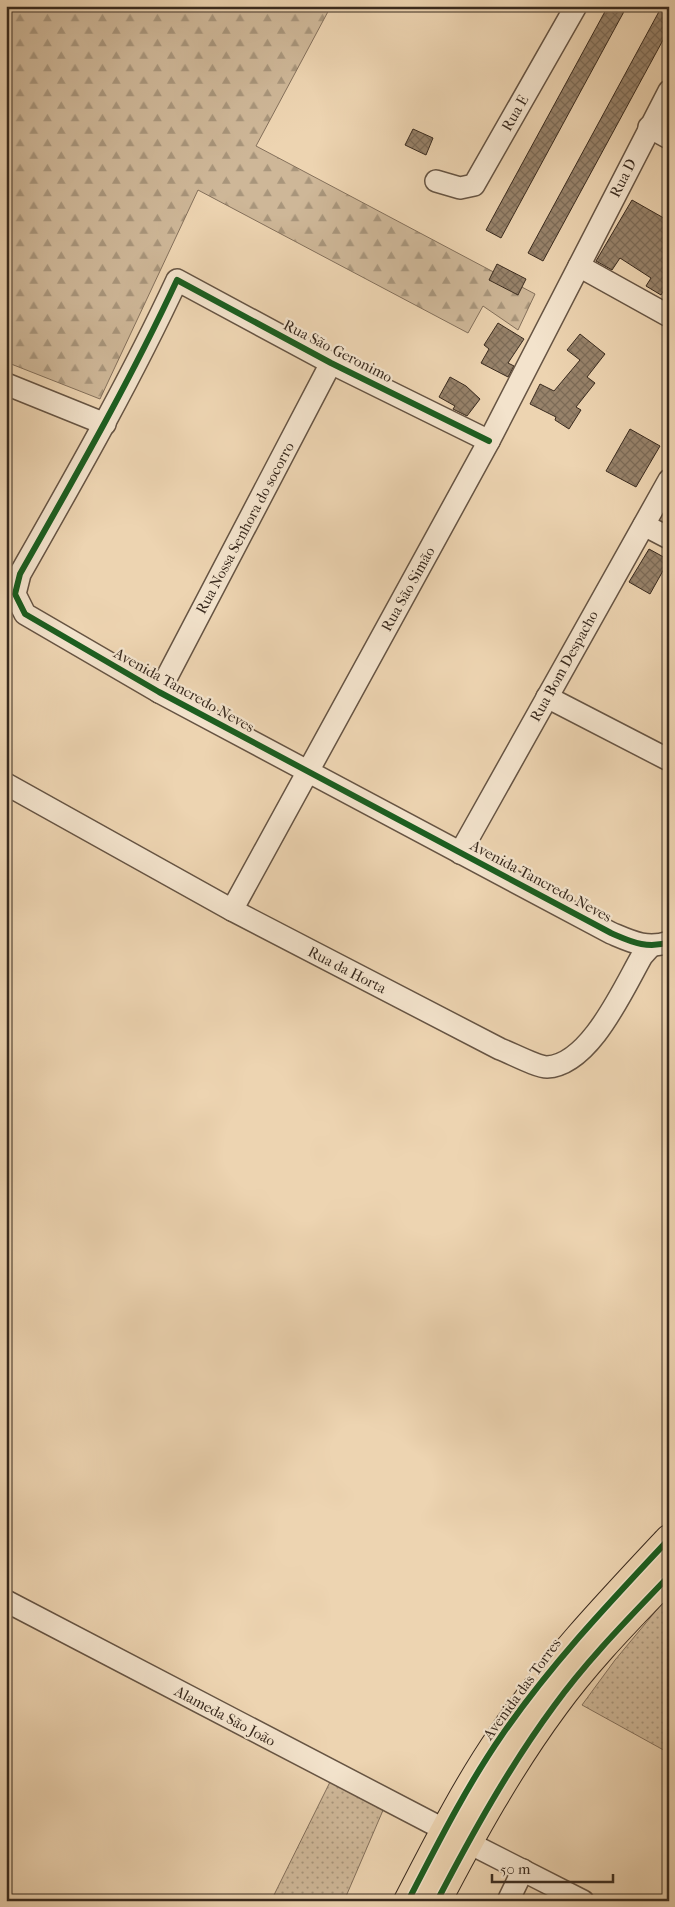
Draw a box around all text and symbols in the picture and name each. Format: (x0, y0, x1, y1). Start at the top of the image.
street label: Rua E (498, 92, 532, 134)
street label: Rua D (606, 156, 640, 200)
street label: Rua São Geronimo (281, 316, 396, 386)
street label: Rua Nossa Senhora do socorro (192, 439, 298, 617)
street label: Rua São Simão (377, 543, 439, 634)
street label: Rua Bom Despacho (526, 607, 602, 725)
street label: Avenida Tancredo Neves (110, 643, 258, 736)
street label: Avenida Tancredo Neves (466, 836, 615, 926)
street label: Rua da Horta (305, 943, 390, 998)
street label: Avenida das Torres (479, 1634, 565, 1744)
street label: Alameda São João (170, 1681, 279, 1750)
scale bar (492, 1852, 614, 1884)
text: 50 m (500, 1860, 531, 1878)

